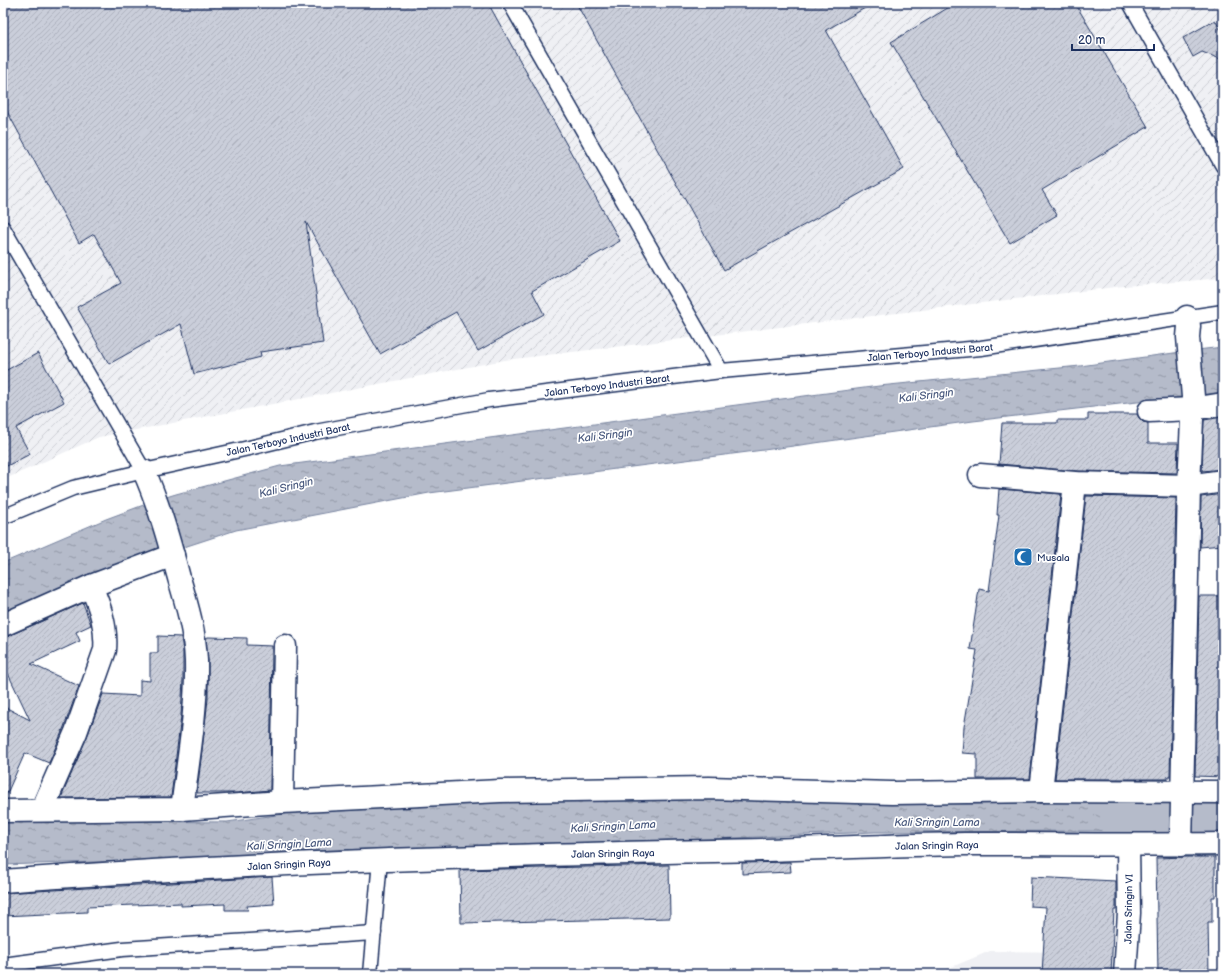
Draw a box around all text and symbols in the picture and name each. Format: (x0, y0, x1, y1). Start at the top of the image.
scale bar (1072, 26, 1154, 52)
text: 20 m (1078, 33, 1105, 48)
street label: Jalan Terboyo Industri Barat (867, 342, 993, 364)
street label: Jalan Terboyo Industri Barat (544, 372, 670, 400)
water label: Kali Sringin (898, 386, 954, 405)
street label: Jalan Terboyo Industri Barat (225, 421, 351, 459)
water label: Kali Sringin (577, 426, 633, 445)
water label: Kali Sringin (258, 474, 315, 500)
mosque icon: Musala (1012, 546, 1034, 568)
place label: Musala (1037, 552, 1070, 564)
water label: Kali Sringin Lama (894, 816, 980, 829)
water label: Kali Sringin Lama (570, 818, 656, 835)
water label: Kali Sringin Lama (246, 836, 332, 853)
street label: Jalan Sringin Raya (895, 839, 979, 853)
street label: Jalan Sringin Raya (571, 847, 655, 861)
street label: Jalan Sringin Raya (247, 857, 331, 873)
street label: Jalan Sringin VI (1122, 874, 1136, 944)

